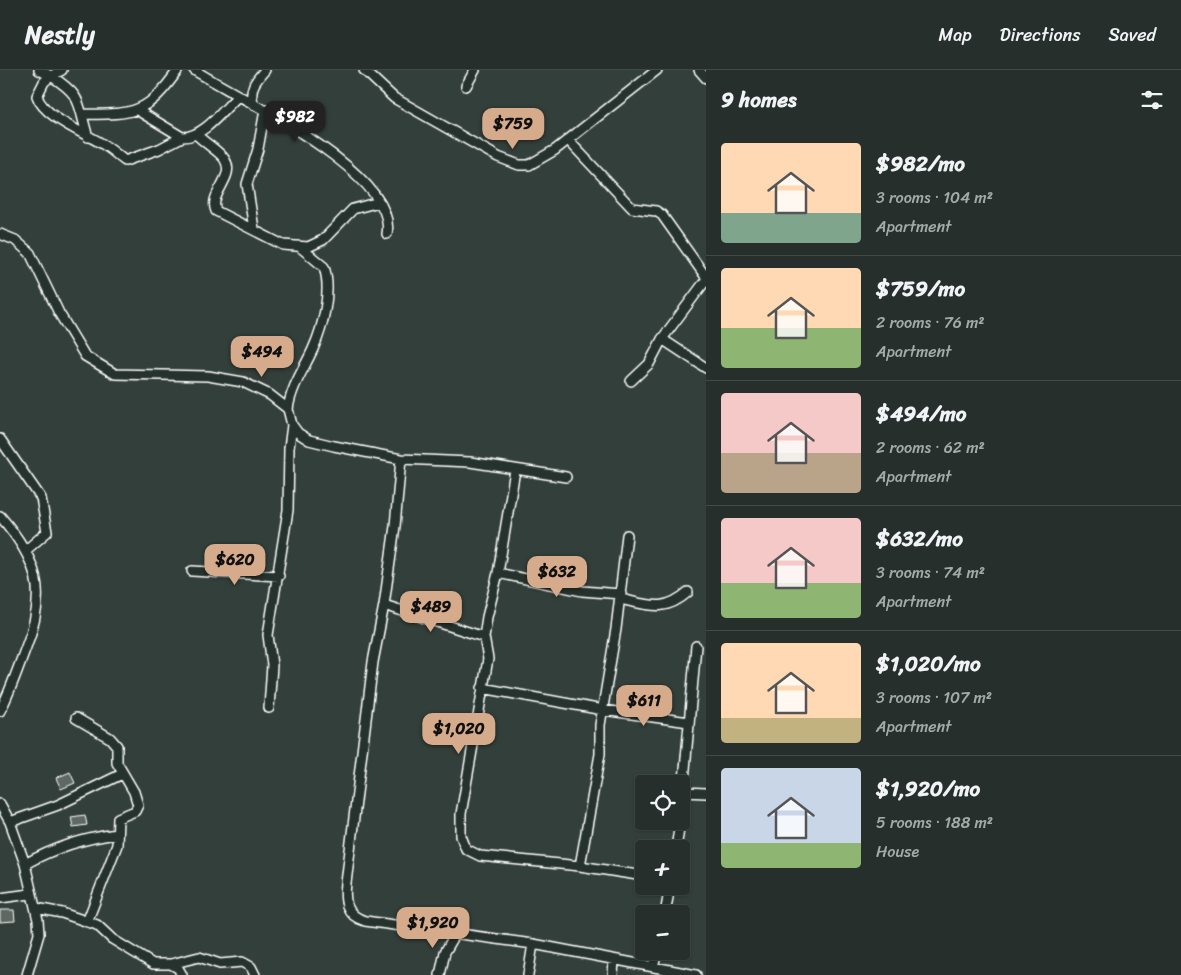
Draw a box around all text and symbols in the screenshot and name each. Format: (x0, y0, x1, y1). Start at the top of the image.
text: Nestly (25, 14, 95, 56)
text: Map (939, 19, 972, 51)
text: Directions (1000, 19, 1081, 51)
text: Saved (1109, 19, 1156, 51)
text: 9 homes (721, 81, 797, 119)
icon: filters (1138, 86, 1166, 114)
pin: $982 (265, 100, 325, 143)
text: $982 (275, 102, 315, 131)
pin: $759 (483, 108, 543, 150)
text: $759 (493, 109, 533, 138)
text: $982/mo (876, 145, 965, 183)
icon: home (761, 163, 821, 223)
text: 3 rooms · 104 m² (876, 183, 993, 212)
text: Apartment (876, 212, 952, 241)
text: $759/mo (876, 270, 965, 308)
icon: home (761, 288, 821, 348)
text: 2 rooms · 76 m² (876, 308, 985, 337)
pin: $494 (232, 336, 292, 378)
text: $494 (242, 337, 282, 366)
text: Apartment (876, 337, 952, 366)
text: $494/mo (876, 395, 967, 433)
icon: home (761, 413, 821, 473)
text: 2 rooms · 62 m² (876, 433, 985, 462)
text: Apartment (876, 462, 952, 491)
text: $632/mo (876, 520, 963, 558)
icon: home (761, 538, 821, 598)
pin: $620 (205, 544, 265, 586)
text: $620 (215, 545, 255, 574)
pin: $632 (527, 556, 587, 598)
text: $632 (538, 557, 576, 586)
text: 3 rooms · 74 m² (876, 558, 985, 587)
text: Apartment (876, 587, 952, 616)
pin: $489 (401, 590, 461, 633)
text: $489 (411, 592, 451, 621)
text: $1,020/mo (876, 645, 981, 683)
icon: home (761, 663, 821, 723)
text: 3 rooms · 107 m² (876, 683, 992, 712)
pin: $611 (614, 684, 674, 727)
text: $611 (627, 686, 661, 715)
pin: $1,020 (418, 712, 500, 755)
text: Apartment (876, 712, 952, 741)
text: $1,020 (433, 714, 485, 743)
text: $1,920/mo (876, 770, 980, 808)
map controls (635, 775, 690, 960)
button: locate (635, 775, 690, 830)
icon: home (761, 788, 821, 848)
text: 5 rooms · 188 m² (876, 808, 993, 837)
text: House (876, 837, 919, 866)
button: + (635, 840, 690, 895)
button: − (635, 905, 690, 960)
pin: $1,920 (392, 906, 474, 949)
text: $1,920 (407, 908, 459, 937)

